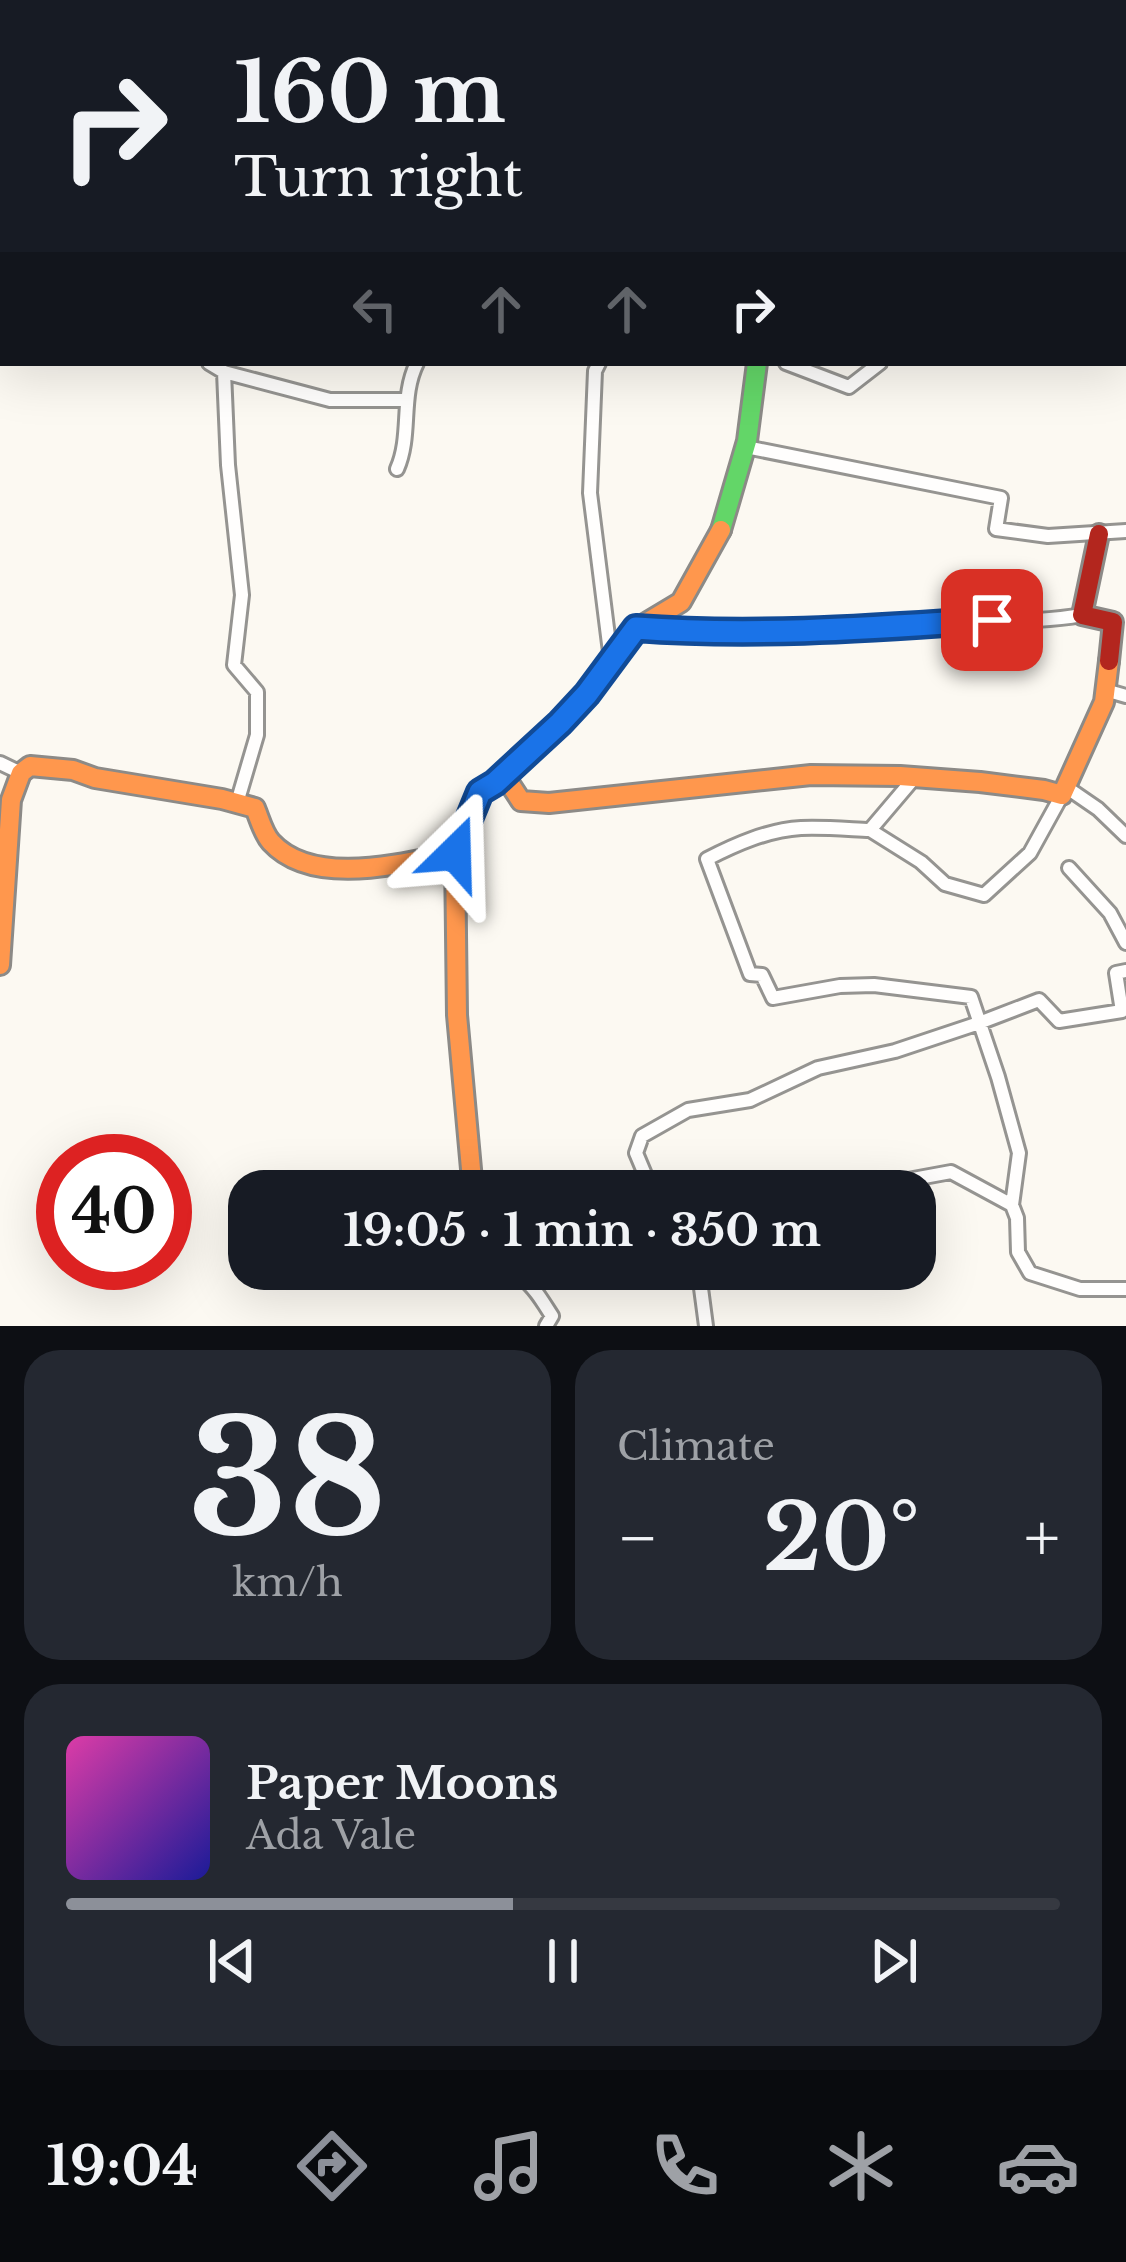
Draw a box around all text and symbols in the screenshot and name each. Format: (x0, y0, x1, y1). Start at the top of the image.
text: 160 m (234, 41, 506, 145)
icon: right (36, 48, 192, 204)
text: Turn right (234, 144, 523, 211)
icon: left (342, 276, 408, 342)
icon: ahead (468, 276, 534, 342)
icon: ahead (594, 276, 660, 342)
icon: right (720, 276, 786, 342)
pin (941, 569, 1043, 671)
icon: arrive (959, 587, 1025, 653)
position arrow (392, 790, 518, 916)
speed limit sign: 40 (36, 1134, 192, 1290)
text: 19:05 · 1 min · 350 m (343, 1202, 821, 1258)
text: 38 (188, 1383, 387, 1576)
text: Climate (617, 1422, 775, 1471)
text: 20° (763, 1483, 920, 1594)
text: − (617, 1497, 659, 1579)
text: + (1024, 1497, 1060, 1579)
text: km/h (232, 1558, 343, 1607)
text: Paper Moons (246, 1755, 558, 1811)
text: Ada Vale (246, 1811, 416, 1860)
icon: previous (199, 1928, 265, 1994)
icon: pause (530, 1928, 596, 1994)
icon: next (861, 1928, 927, 1994)
icon: directions (290, 2124, 374, 2208)
icon: music (467, 2124, 551, 2208)
icon: phone (643, 2124, 727, 2208)
icon: climate (819, 2124, 903, 2208)
icon: car (996, 2124, 1080, 2208)
text: 19:04 (46, 2133, 198, 2200)

